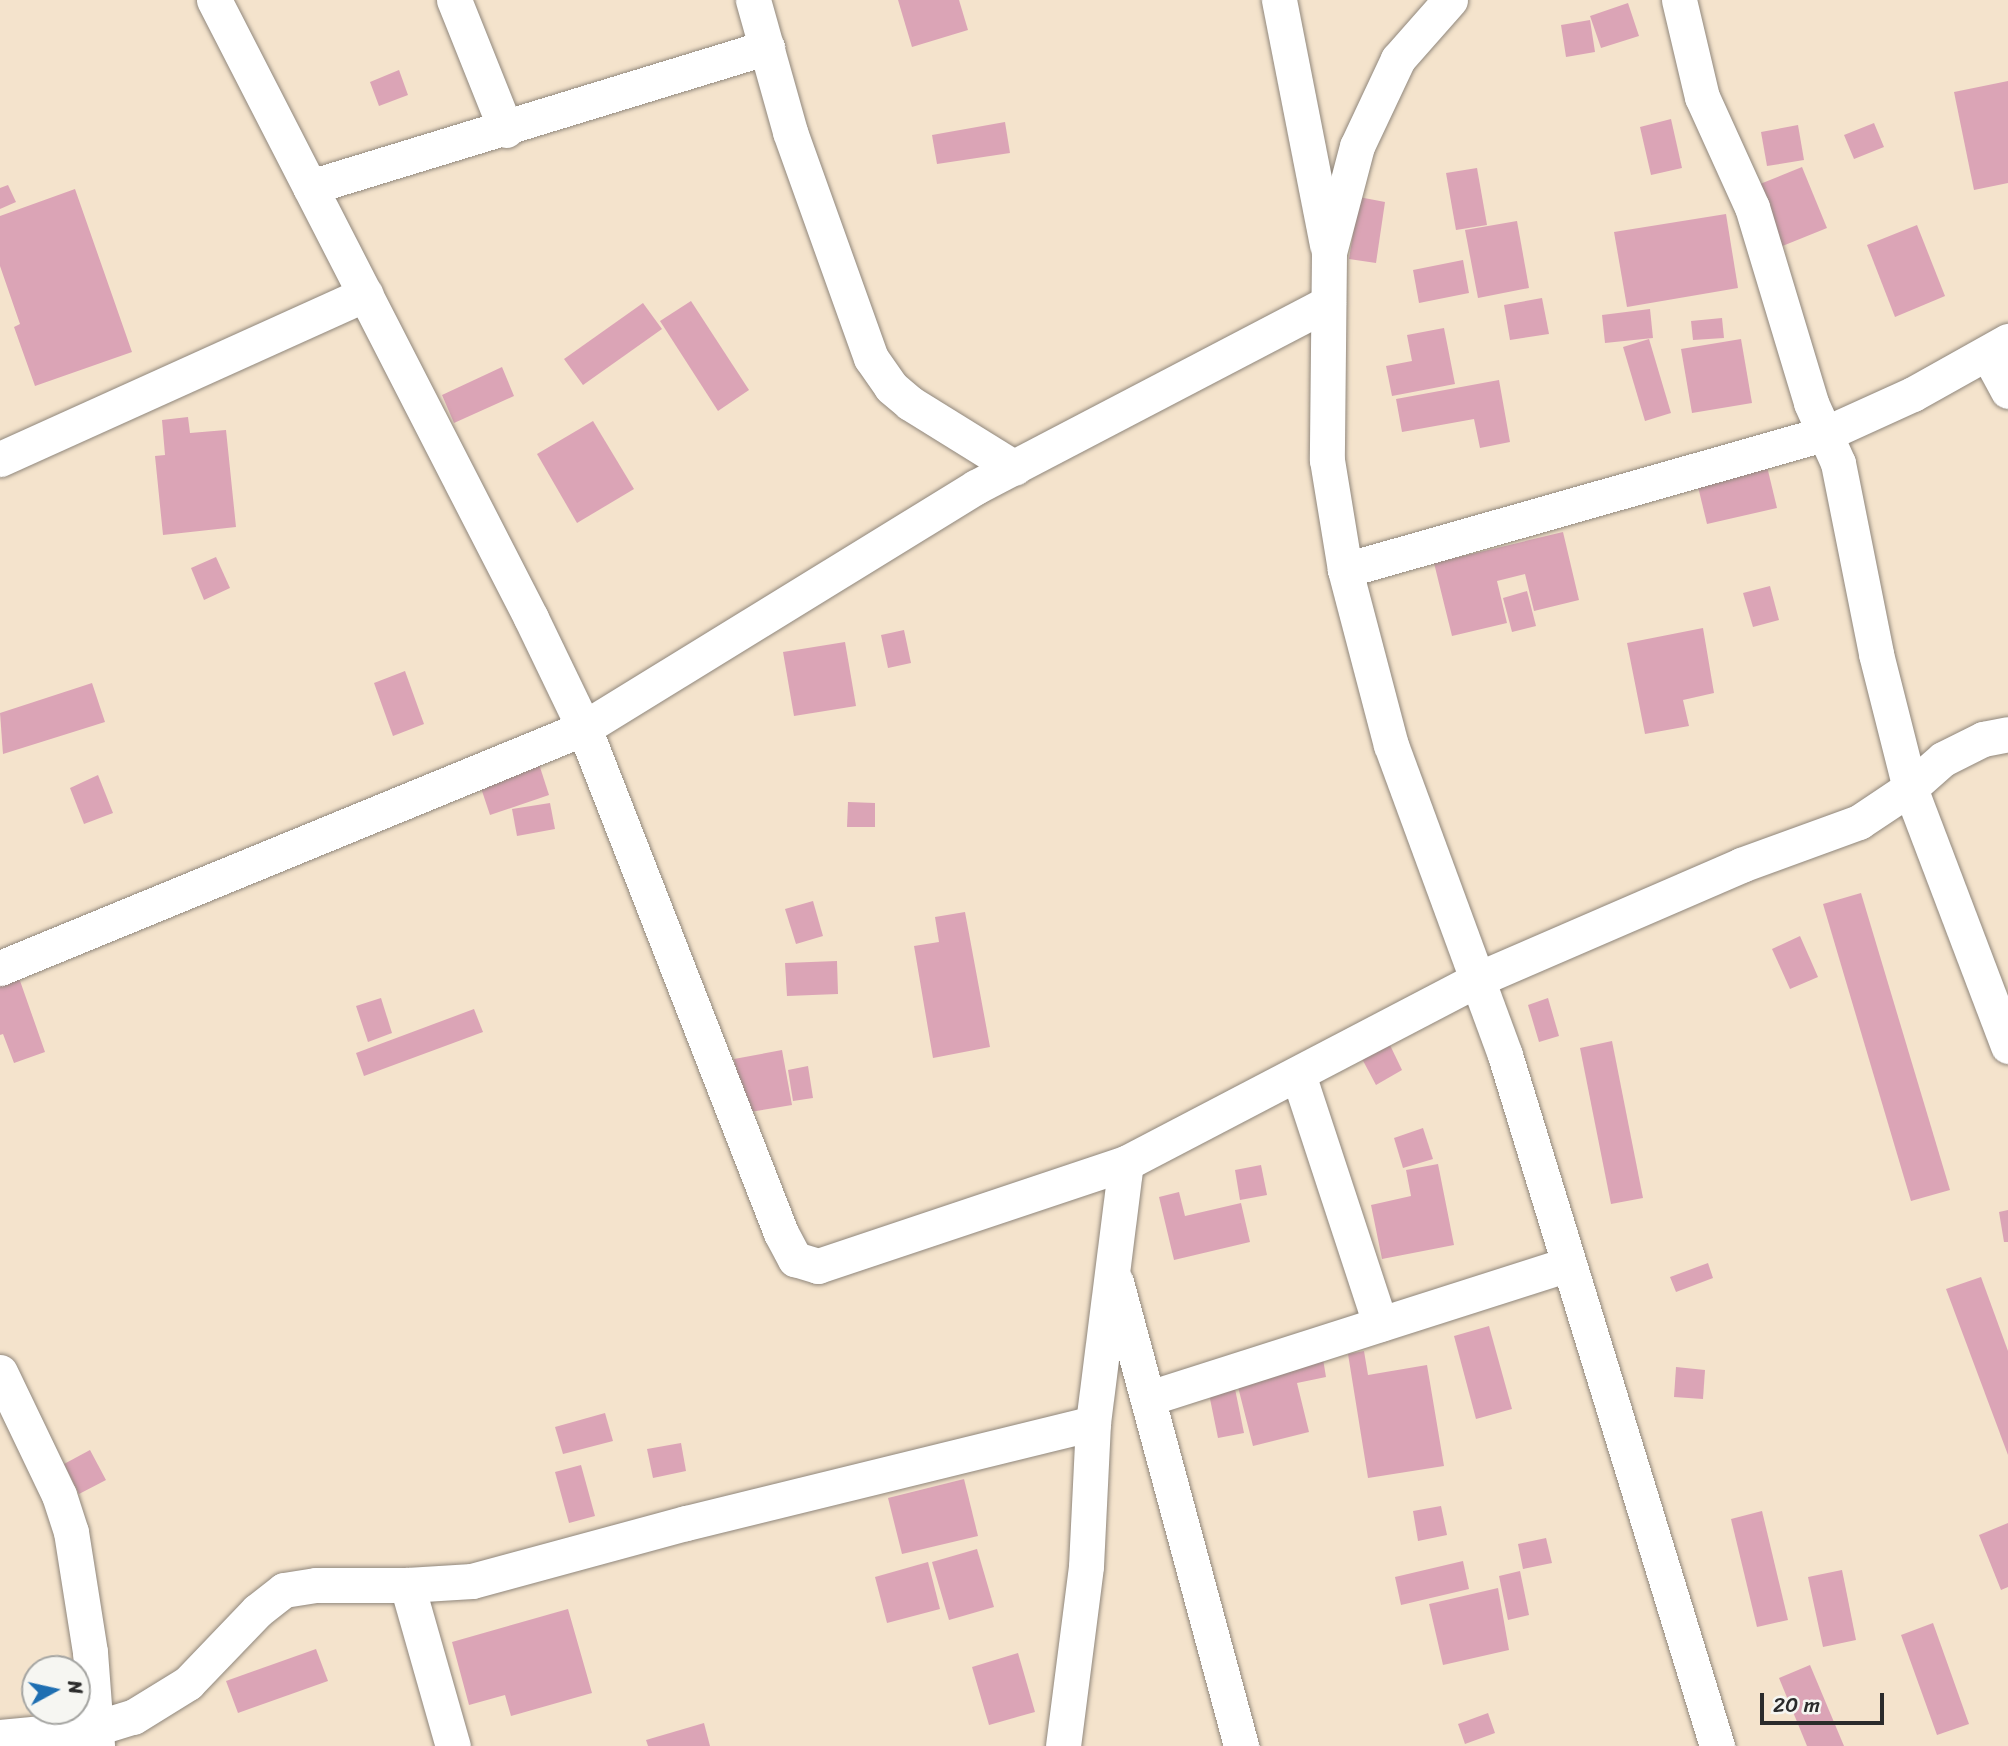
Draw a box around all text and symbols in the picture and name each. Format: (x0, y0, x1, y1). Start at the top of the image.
north arrow (21, 1655, 91, 1725)
text: N (58, 1678, 93, 1696)
scale bar (1763, 1680, 1887, 1724)
text: 20 m (1773, 1686, 1820, 1724)

